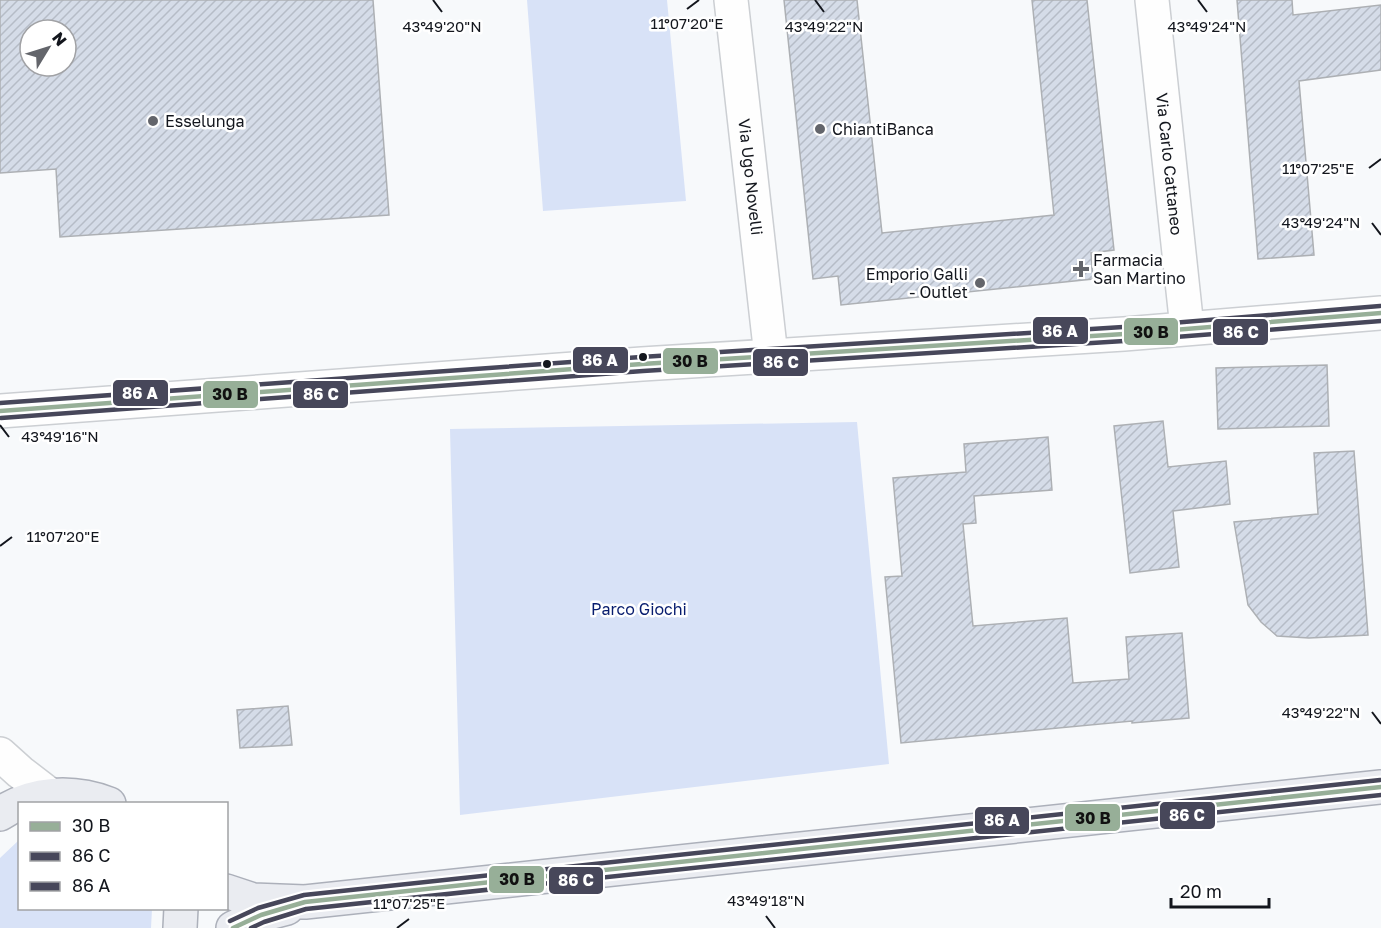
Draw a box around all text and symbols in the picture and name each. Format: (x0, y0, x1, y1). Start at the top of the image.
text: 11°07'20"E (651, 14, 723, 32)
text: 43°49'20"N (402, 17, 482, 35)
text: 43°49'22"N (785, 17, 863, 35)
text: 43°49'24"N (1167, 17, 1247, 35)
north arrow (18, 18, 78, 78)
text: N (48, 28, 71, 50)
street label: Via Carlo Cattaneo (1152, 92, 1187, 236)
place label: Esselunga (165, 111, 245, 131)
marker: Esselunga (146, 114, 160, 128)
street label: Via Ugo Novelli (734, 118, 767, 236)
place label: ChiantiBanca (832, 119, 934, 139)
marker: ChiantiBanca (813, 122, 827, 136)
text: 11°07'25"E (1282, 159, 1354, 177)
text: 43°49'24"N (1281, 213, 1361, 231)
place label: Farmacia San Martino (1093, 250, 1186, 288)
marker: Farmacia San Martino (1074, 262, 1088, 276)
place label: Emporio Galli - Outlet (866, 264, 968, 302)
marker: Emporio Galli - Outlet (973, 276, 987, 290)
line badge: 86 A (1032, 316, 1089, 345)
line badge: 30 B (1123, 317, 1179, 346)
line badge: 86 C (1212, 318, 1269, 346)
text: 86 A (1042, 321, 1079, 341)
text: 30 B (1133, 322, 1169, 342)
text: 86 C (1223, 322, 1259, 342)
line badge: 86 A (572, 346, 629, 374)
line badge: 30 B (662, 347, 719, 375)
line badge: 86 C (752, 348, 809, 377)
text: 86 A (582, 350, 619, 370)
unlabelled marker (637, 351, 649, 363)
text: 30 B (672, 351, 708, 371)
text: 86 C (763, 352, 799, 372)
unlabelled marker (541, 358, 553, 370)
line badge: 86 A (112, 379, 169, 407)
line badge: 30 B (202, 380, 259, 409)
line badge: 86 C (292, 380, 349, 409)
text: 86 A (122, 383, 159, 403)
text: 30 B (212, 384, 248, 404)
text: 86 C (303, 384, 339, 404)
text: 43°49'16"N (21, 427, 99, 445)
text: 11°07'20"E (27, 527, 99, 545)
park label: Parco Giochi (591, 599, 687, 619)
text: 43°49'22"N (1282, 703, 1360, 721)
line badge: 86 C (1159, 801, 1216, 830)
legend (18, 802, 228, 910)
line badge: 30 B (1064, 803, 1121, 832)
text: 86 C (1169, 805, 1205, 825)
line badge: 86 A (974, 806, 1030, 835)
text: 30 B (1075, 808, 1111, 828)
text: 86 A (984, 810, 1021, 830)
text: 30 B (72, 814, 110, 836)
text: 86 C (72, 844, 111, 866)
line badge: 30 B (488, 865, 545, 894)
line badge: 86 C (548, 866, 604, 895)
text: 30 B (499, 869, 535, 889)
text: 86 C (558, 870, 594, 890)
scale bar (1171, 871, 1268, 909)
text: 86 A (72, 874, 110, 896)
text: 20 m (1180, 880, 1222, 902)
text: 43°49'18"N (727, 891, 805, 909)
text: 11°07'25"E (373, 894, 445, 912)

